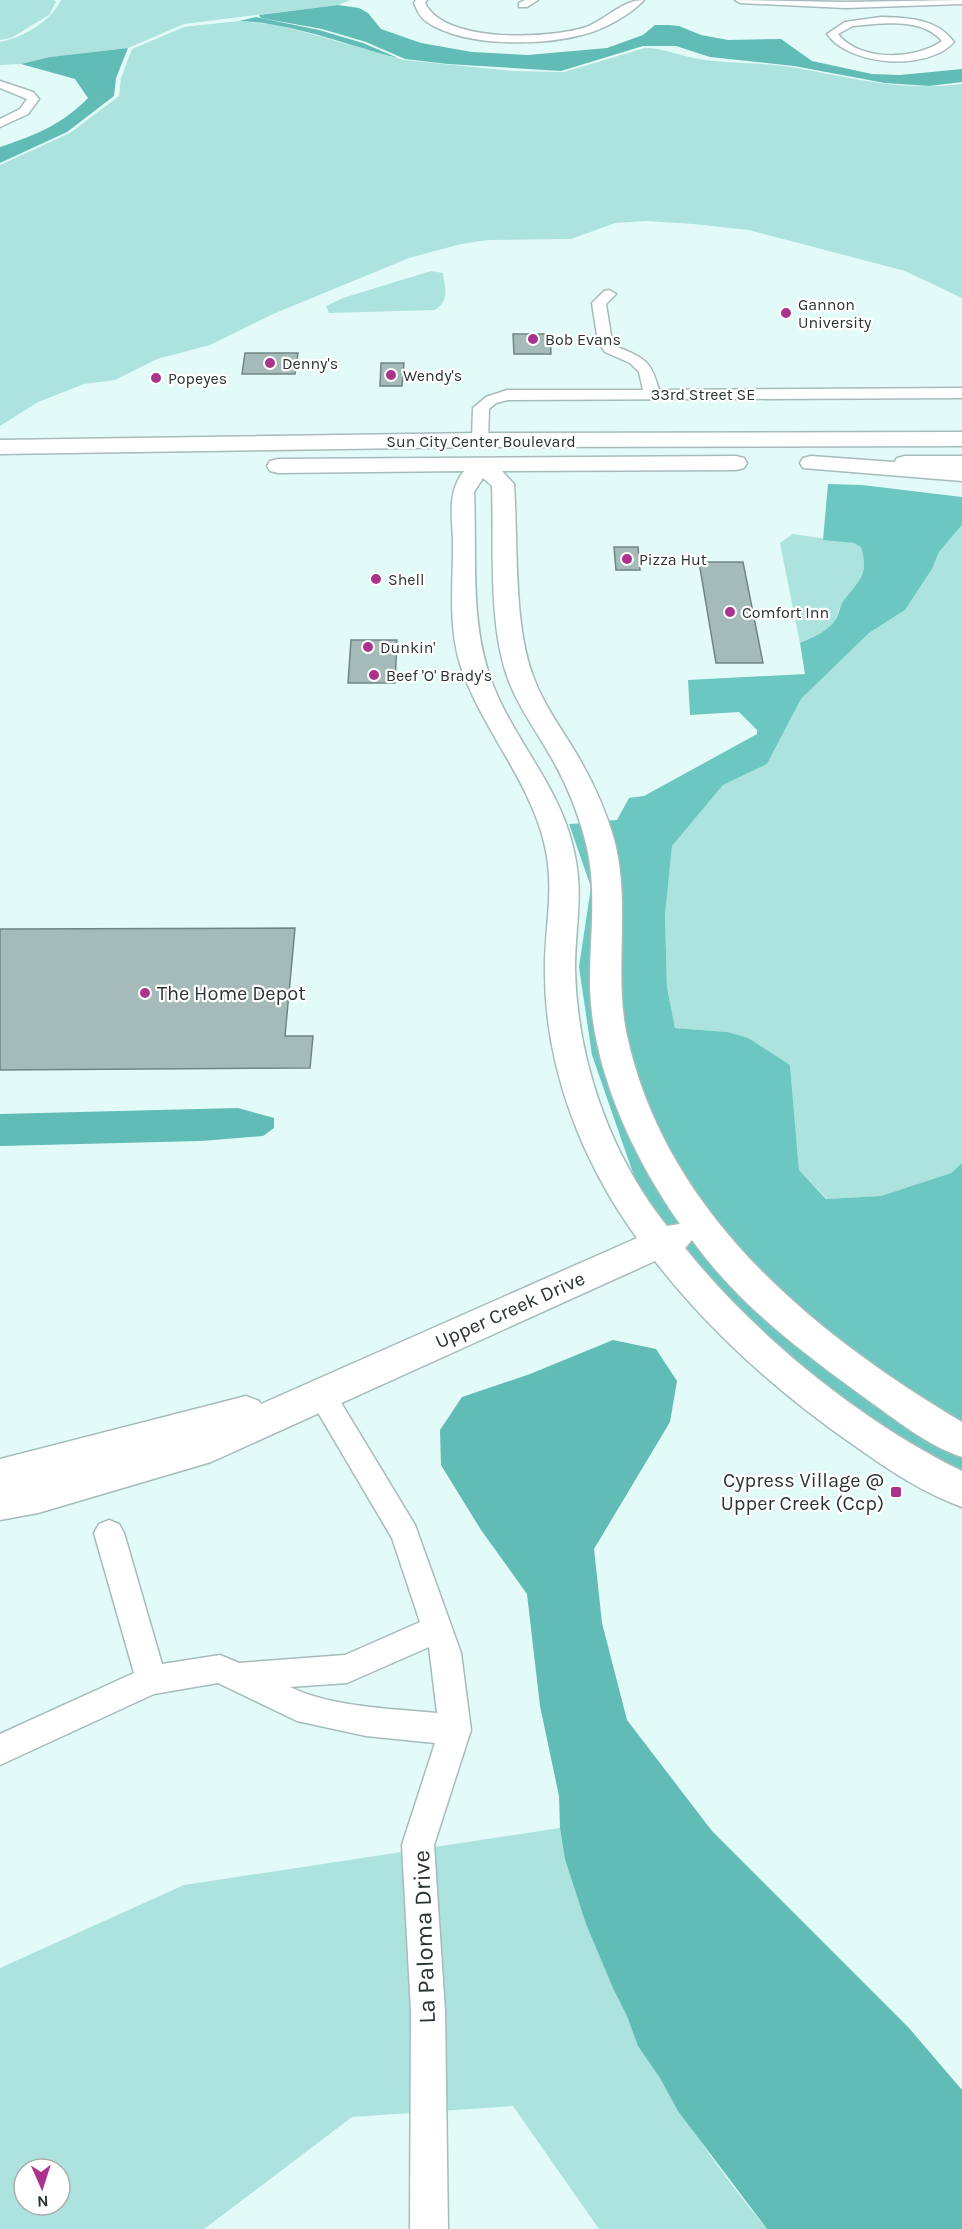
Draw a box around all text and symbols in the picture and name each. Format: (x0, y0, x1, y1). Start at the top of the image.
place label: Gannon University (798, 295, 872, 332)
marker: Gannon University (779, 306, 793, 320)
place label: Bob Evans (545, 330, 621, 349)
marker: Bob Evans (526, 332, 540, 346)
place label: Denny's (282, 354, 338, 373)
marker: Denny's (263, 356, 277, 370)
place label: Wendy's (403, 366, 462, 385)
marker: Wendy's (384, 368, 398, 382)
place label: Popeyes (168, 369, 227, 388)
marker: Popeyes (149, 371, 163, 385)
street label: 33rd Street SE (651, 385, 755, 404)
street label: Sun City Center Boulevard (386, 432, 576, 451)
place label: Pizza Hut (639, 550, 707, 569)
marker: Pizza Hut (620, 552, 634, 566)
place label: Shell (388, 570, 425, 589)
marker: Shell (369, 572, 383, 586)
place label: Comfort Inn (742, 603, 829, 622)
marker: Comfort Inn (723, 605, 737, 619)
place label: Dunkin' (380, 638, 436, 657)
marker: Dunkin' (361, 640, 375, 654)
place label: Beef 'O' Brady's (386, 666, 492, 685)
marker: Beef 'O' Brady's (367, 668, 381, 682)
place label: The Home Depot (157, 982, 306, 1005)
marker: The Home Depot (138, 986, 152, 1000)
street label: Upper Creek Drive (432, 1267, 588, 1353)
place label: Cypress Village @ Upper Creek (Ccp) (721, 1469, 884, 1515)
marker: Cypress Village @ Upper Creek (Ccp) (889, 1485, 903, 1499)
street label: La Paloma Drive (407, 1850, 441, 2024)
north arrow (12, 2157, 72, 2217)
text: N (37, 2192, 49, 2211)

